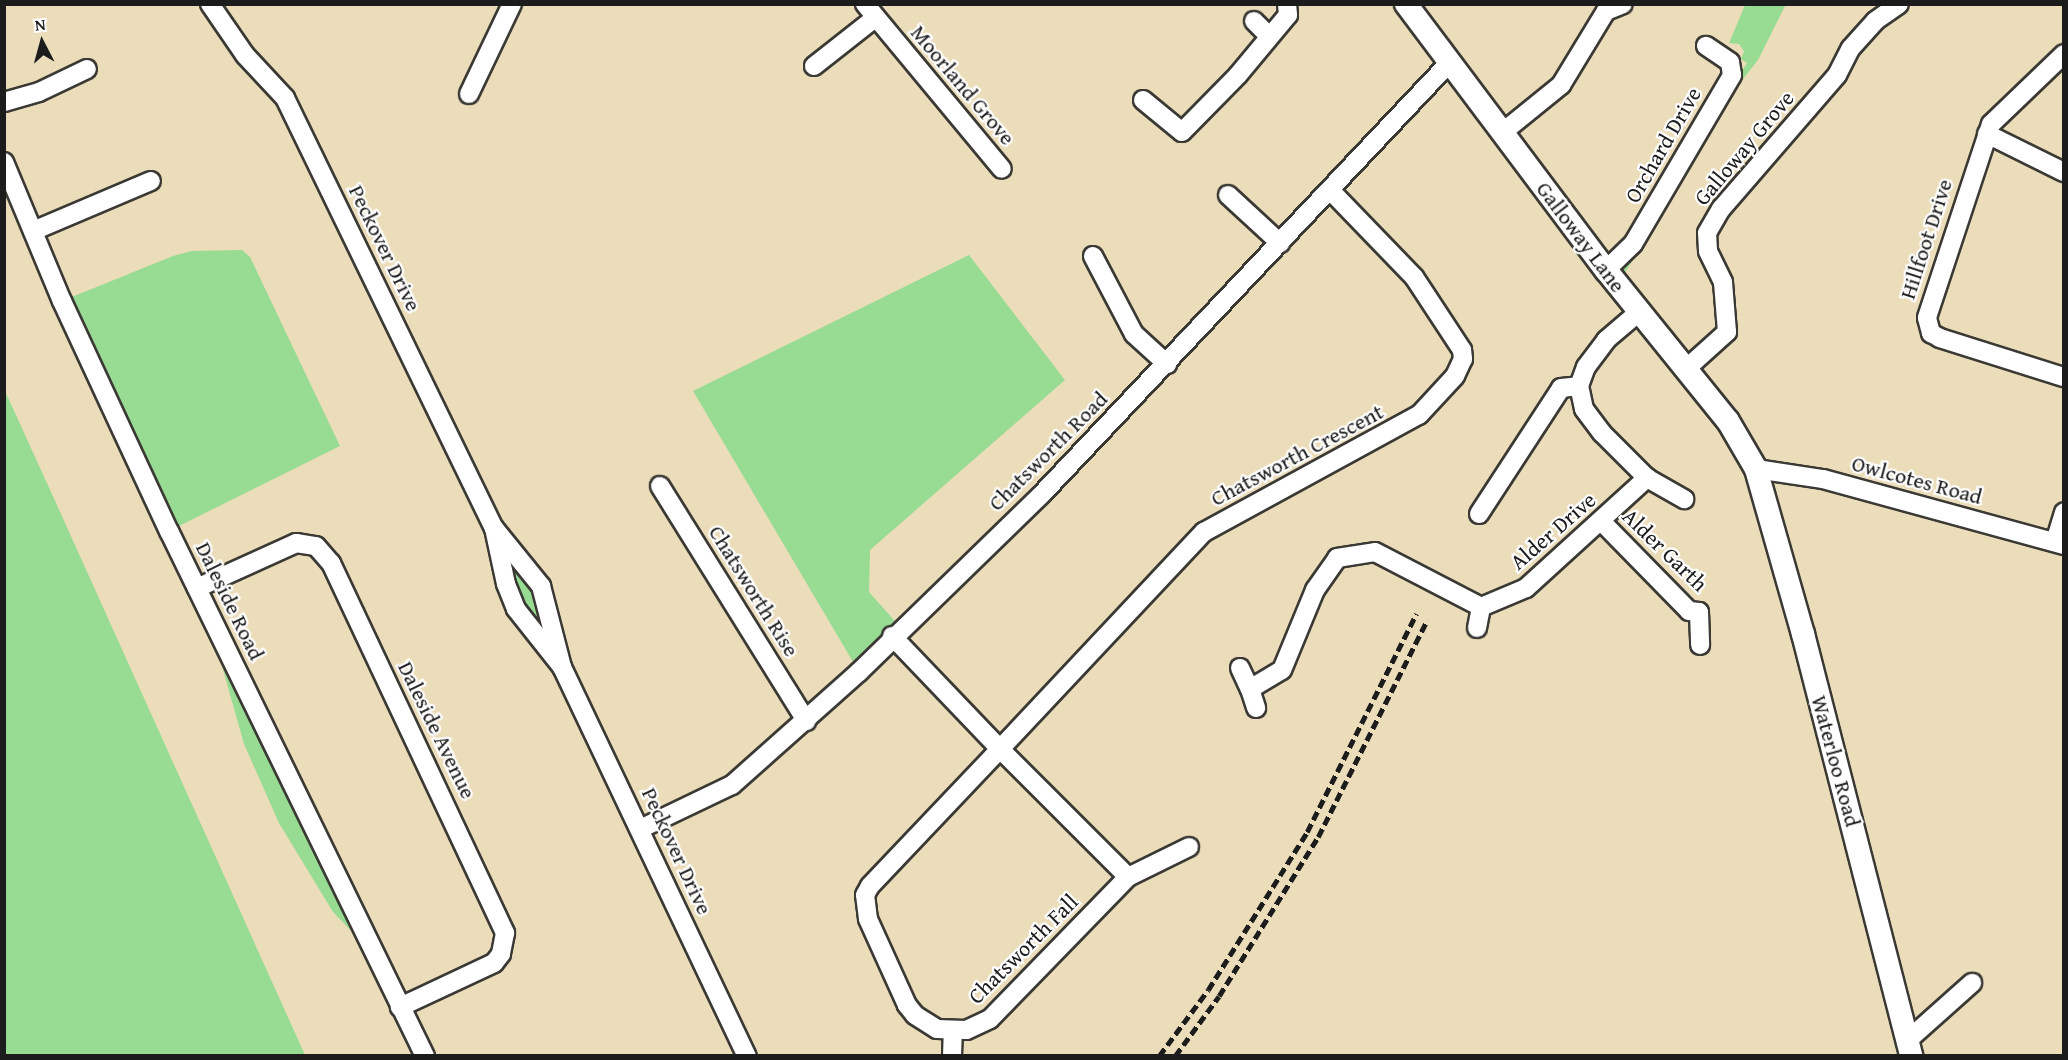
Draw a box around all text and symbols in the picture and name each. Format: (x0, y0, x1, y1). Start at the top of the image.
north arrow (12, 12, 72, 72)
text: N (34, 12, 47, 37)
street label: Moorland Grove (905, 20, 1021, 150)
street label: Orchard Drive (1619, 83, 1707, 207)
street label: Galloway Grove (1688, 85, 1800, 211)
street label: Galloway Lane (1531, 176, 1631, 298)
street label: Hillfoot Drive (1894, 176, 1958, 302)
street label: Peckover Drive (343, 181, 427, 315)
street label: Chatsworth Road (983, 386, 1113, 516)
street label: Chatsworth Crescent (1206, 398, 1388, 512)
street label: Owlcotes Road (1849, 450, 1985, 510)
street label: Alder Drive (1505, 487, 1601, 575)
street label: Alder Garth (1617, 503, 1713, 597)
street label: Chatsworth Rise (703, 521, 805, 661)
street label: Daleside Road (190, 538, 270, 664)
street label: Daleside Avenue (392, 657, 482, 803)
street label: Waterloo Road (1806, 692, 1866, 830)
street label: Peckover Drive (636, 783, 718, 919)
street label: Chatsworth Fall (963, 889, 1083, 1009)

